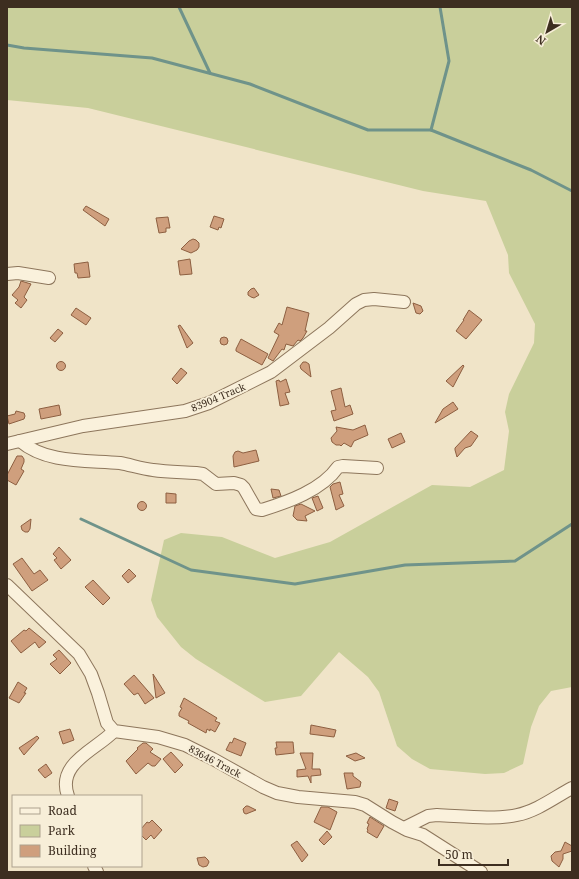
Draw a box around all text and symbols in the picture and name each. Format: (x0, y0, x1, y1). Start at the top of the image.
north arrow (527, 12, 567, 52)
text: N (532, 31, 549, 49)
street label: 83904 Track (189, 379, 247, 415)
street label: 83646 Track (186, 741, 244, 781)
legend (12, 795, 142, 867)
text: Road (48, 802, 78, 819)
text: Park (48, 822, 76, 839)
scale bar (439, 841, 508, 867)
text: Building (48, 842, 97, 859)
text: 50 m (445, 846, 473, 863)

